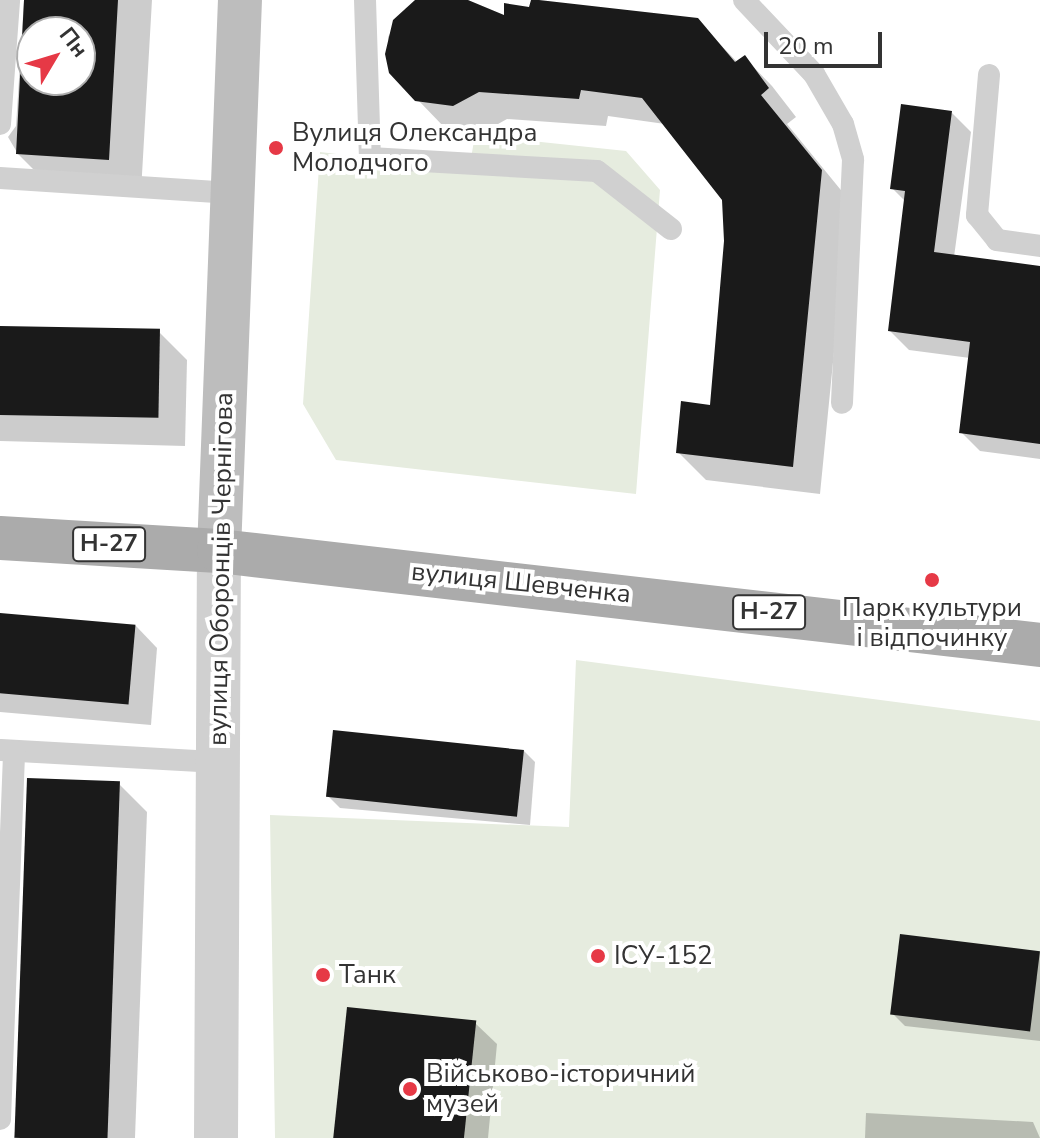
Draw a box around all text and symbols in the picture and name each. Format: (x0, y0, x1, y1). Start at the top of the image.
north arrow (16, 16, 96, 96)
scale bar (768, 16, 886, 66)
text: Пн (52, 21, 94, 64)
text: 20 m (778, 30, 834, 62)
place label: Вулиця Олександра Молодчого (292, 117, 538, 178)
marker: Вулиця Олександра Молодчого (267, 139, 285, 157)
street label: вулиця Оборонців Чернігова (202, 392, 240, 746)
road number: Н-27 (71, 524, 147, 564)
street label: вулиця Шевченка (410, 556, 632, 610)
marker: Парк культури і відпочинку (923, 571, 941, 589)
road number: Н-27 (731, 592, 807, 632)
place label: Парк культури і відпочинку (842, 592, 1022, 654)
place label: ІСУ-152 (614, 940, 713, 972)
marker: ІСУ-152 (589, 947, 607, 965)
place label: Танк (339, 959, 396, 991)
marker: Танк (314, 966, 332, 984)
place label: Військово-історичний музей (426, 1058, 695, 1120)
marker: Військово-історичний музей (401, 1080, 419, 1098)

